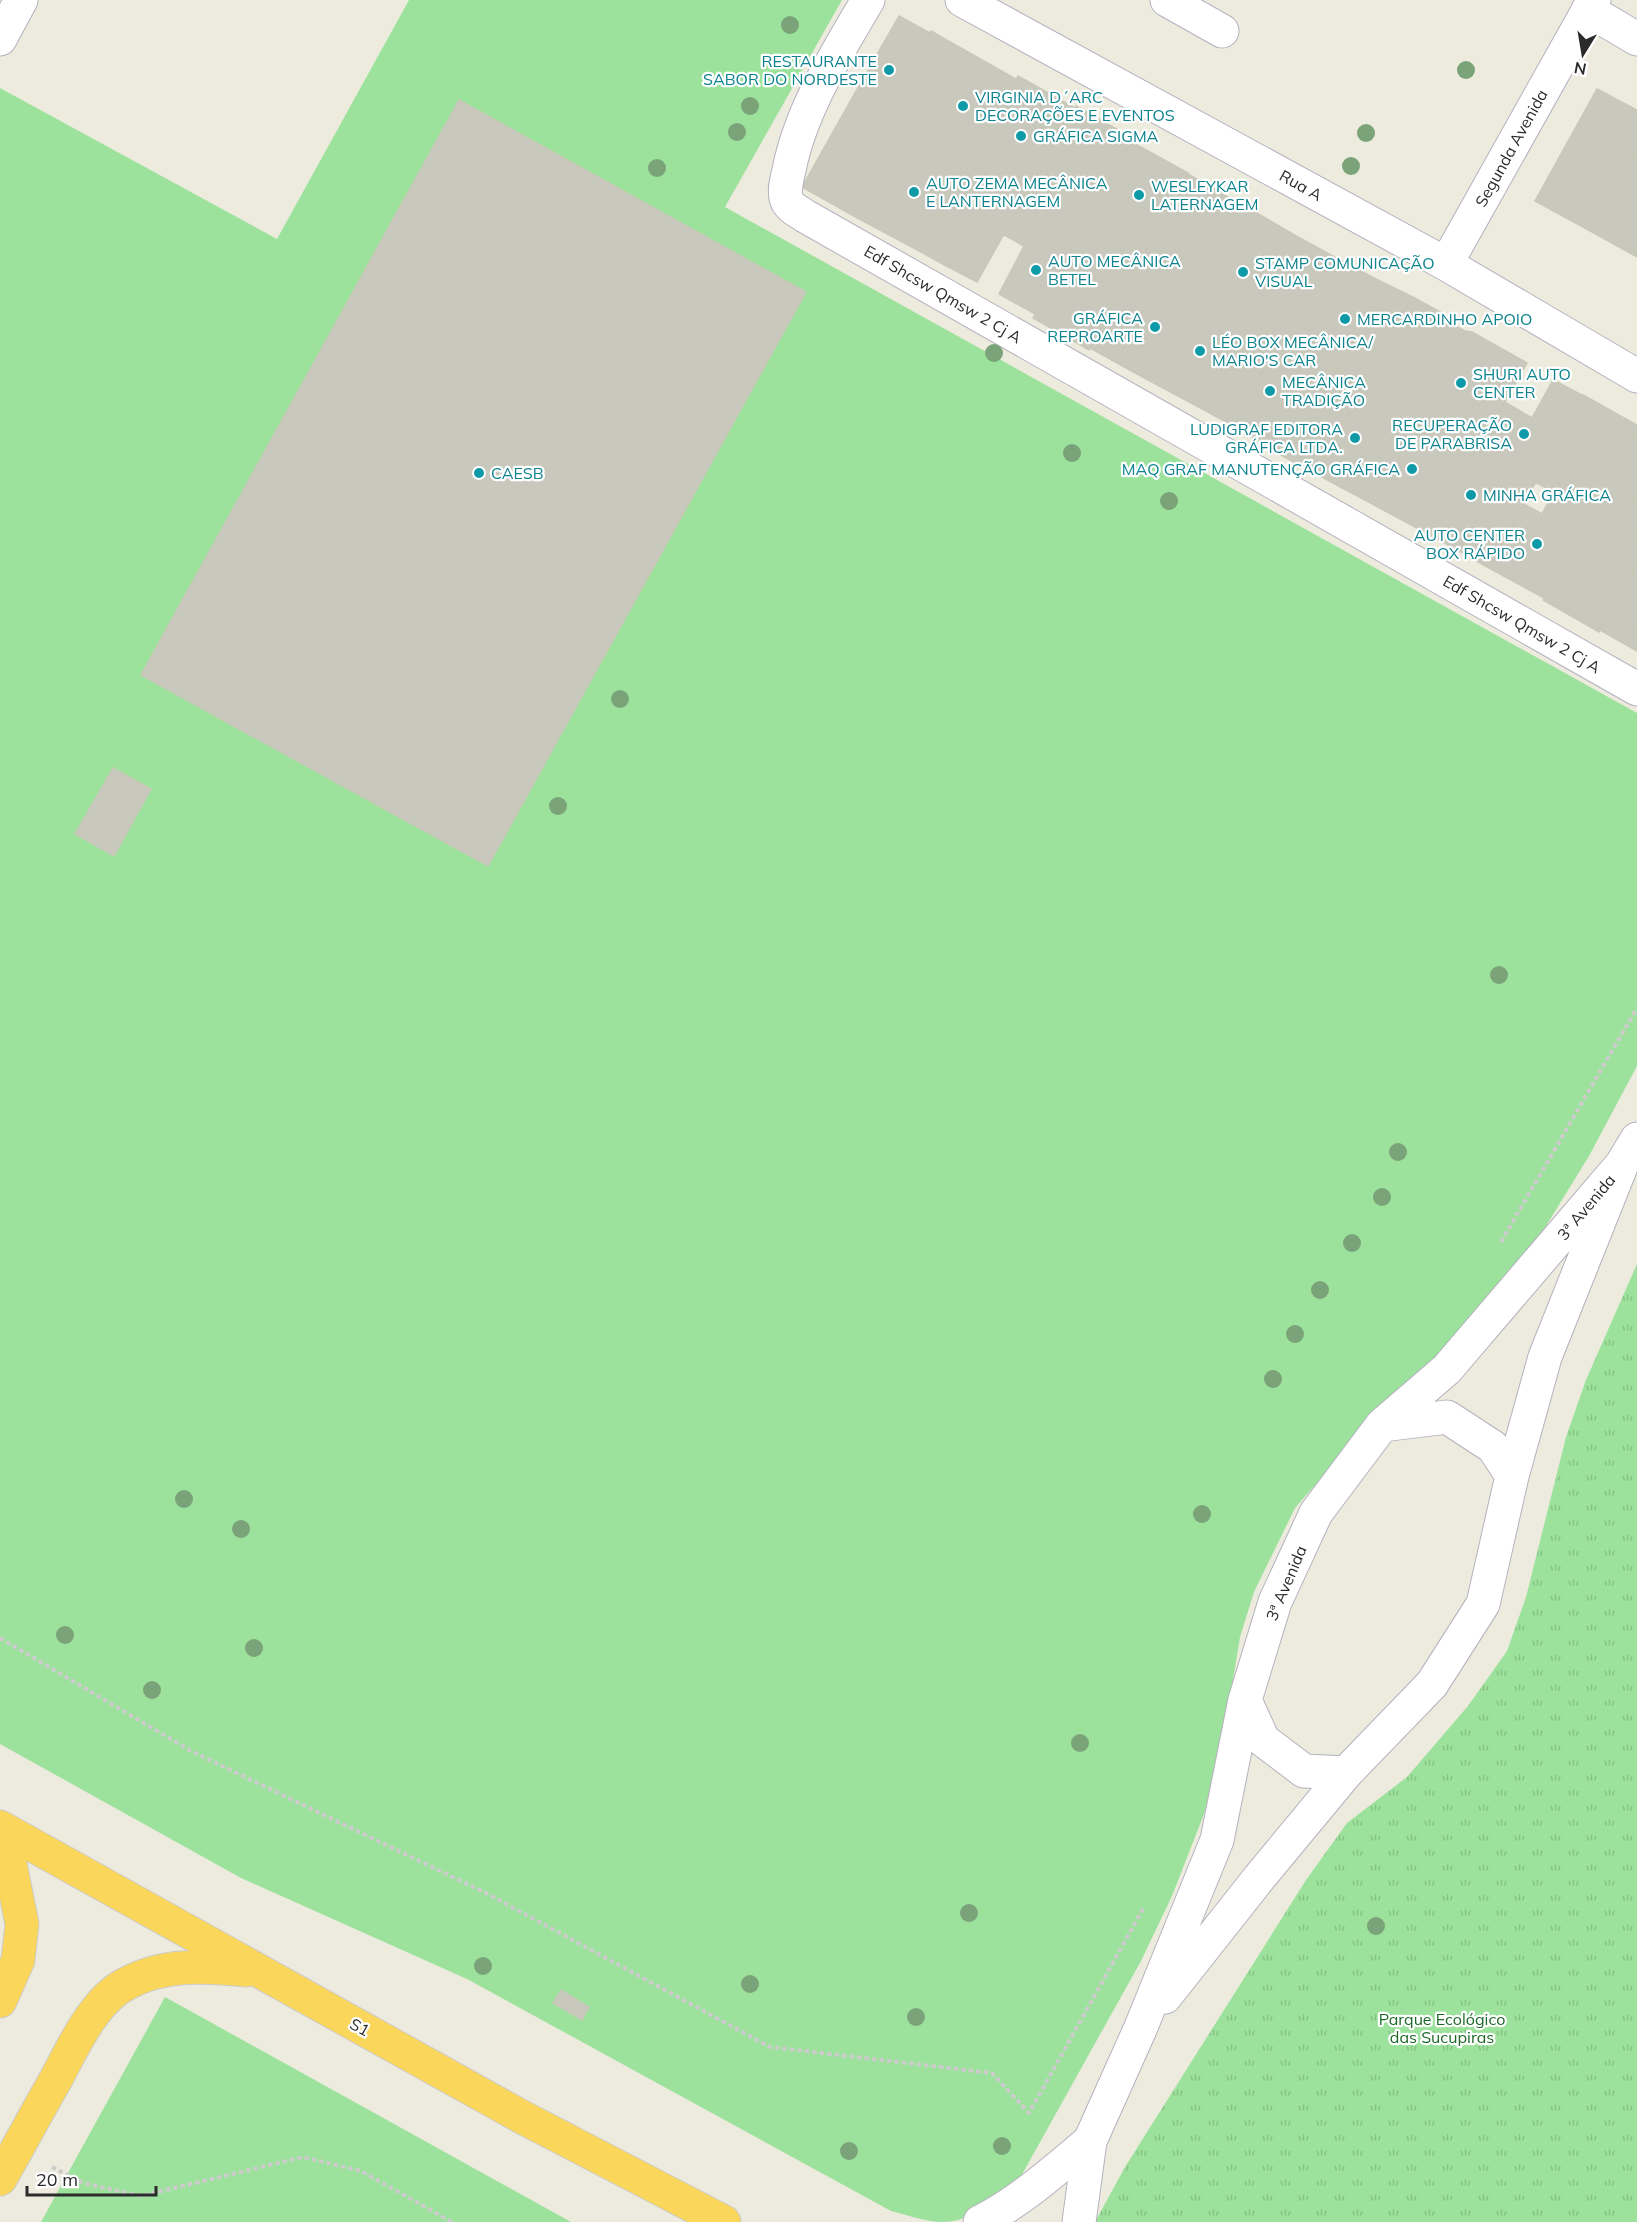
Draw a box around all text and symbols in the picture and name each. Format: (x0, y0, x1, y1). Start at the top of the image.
north arrow (1553, 24, 1613, 84)
place label: RESTAURANTE SABOR DO NORDESTE (703, 51, 877, 89)
text: N (1572, 58, 1588, 80)
marker: RESTAURANTE SABOR DO NORDESTE (882, 63, 896, 77)
street label: Segunda Avenida (1470, 86, 1552, 210)
place label: VIRGINIA D´ARC DECORAÇÕES E EVENTOS (975, 87, 1175, 125)
marker: VIRGINIA D´ARC DECORAÇÕES E EVENTOS (956, 99, 970, 113)
place label: GRÁFICA SIGMA (1033, 126, 1159, 146)
marker: GRÁFICA SIGMA (1014, 129, 1028, 143)
street label: Rua A (1276, 165, 1326, 205)
place label: AUTO ZEMA MECÂNICA E LANTERNAGEM (926, 173, 1108, 211)
place label: WESLEYKAR LATERNAGEM (1151, 176, 1258, 214)
marker: AUTO ZEMA MECÂNICA E LANTERNAGEM (907, 185, 921, 199)
marker: WESLEYKAR LATERNAGEM (1132, 188, 1146, 202)
street label: Edf Shcsw Qmsw 2 Cj A (861, 241, 1025, 347)
place label: AUTO MECÂNICA BETEL (1048, 251, 1181, 289)
place label: STAMP COMUNICAÇÃO VISUAL (1255, 253, 1435, 291)
marker: AUTO MECÂNICA BETEL (1029, 263, 1043, 277)
marker: STAMP COMUNICAÇÃO VISUAL (1236, 265, 1250, 279)
place label: GRÁFICA REPROARTE (1047, 308, 1143, 346)
place label: MERCARDINHO APOIO (1357, 309, 1532, 329)
marker: MERCARDINHO APOIO (1338, 312, 1352, 326)
marker: GRÁFICA REPROARTE (1148, 320, 1162, 334)
place label: LÉO BOX MECÂNICA/ MARIO'S CAR (1212, 332, 1374, 370)
marker: LÉO BOX MECÂNICA/ MARIO'S CAR (1193, 344, 1207, 358)
place label: SHURI AUTO CENTER (1473, 364, 1571, 402)
place label: MECÂNICA TRADIÇÃO (1282, 372, 1366, 410)
marker: SHURI AUTO CENTER (1454, 376, 1468, 390)
marker: MECÂNICA TRADIÇÃO (1263, 384, 1277, 398)
place label: RECUPERAÇÃO DE PARABRISA (1392, 415, 1512, 453)
place label: LUDIGRAF EDITORA GRÁFICA LTDA. (1190, 419, 1343, 457)
marker: RECUPERAÇÃO DE PARABRISA (1517, 427, 1531, 441)
marker: LUDIGRAF EDITORA GRÁFICA LTDA. (1348, 431, 1362, 445)
place label: MAQ GRAF MANUTENÇÃO GRÁFICA (1122, 459, 1400, 479)
marker: MAQ GRAF MANUTENÇÃO GRÁFICA (1405, 462, 1419, 476)
place label: CAESB (491, 463, 544, 483)
marker: CAESB (472, 466, 486, 480)
place label: MINHA GRÁFICA (1483, 485, 1611, 505)
marker: MINHA GRÁFICA (1464, 488, 1478, 502)
place label: AUTO CENTER BOX RÁPIDO (1414, 525, 1525, 563)
marker: AUTO CENTER BOX RÁPIDO (1530, 537, 1544, 551)
street label: Edf Shcsw Qmsw 2 Cj A (1440, 571, 1604, 677)
street label: 3ª Avenida (1553, 1170, 1619, 1244)
street label: 3ª Avenida (1261, 1542, 1311, 1624)
park label: Parque Ecológico das Sucupiras (1379, 2009, 1505, 2047)
street label: S1 (347, 2014, 373, 2040)
scale bar (27, 2159, 156, 2197)
text: 20 m (36, 2168, 78, 2191)

